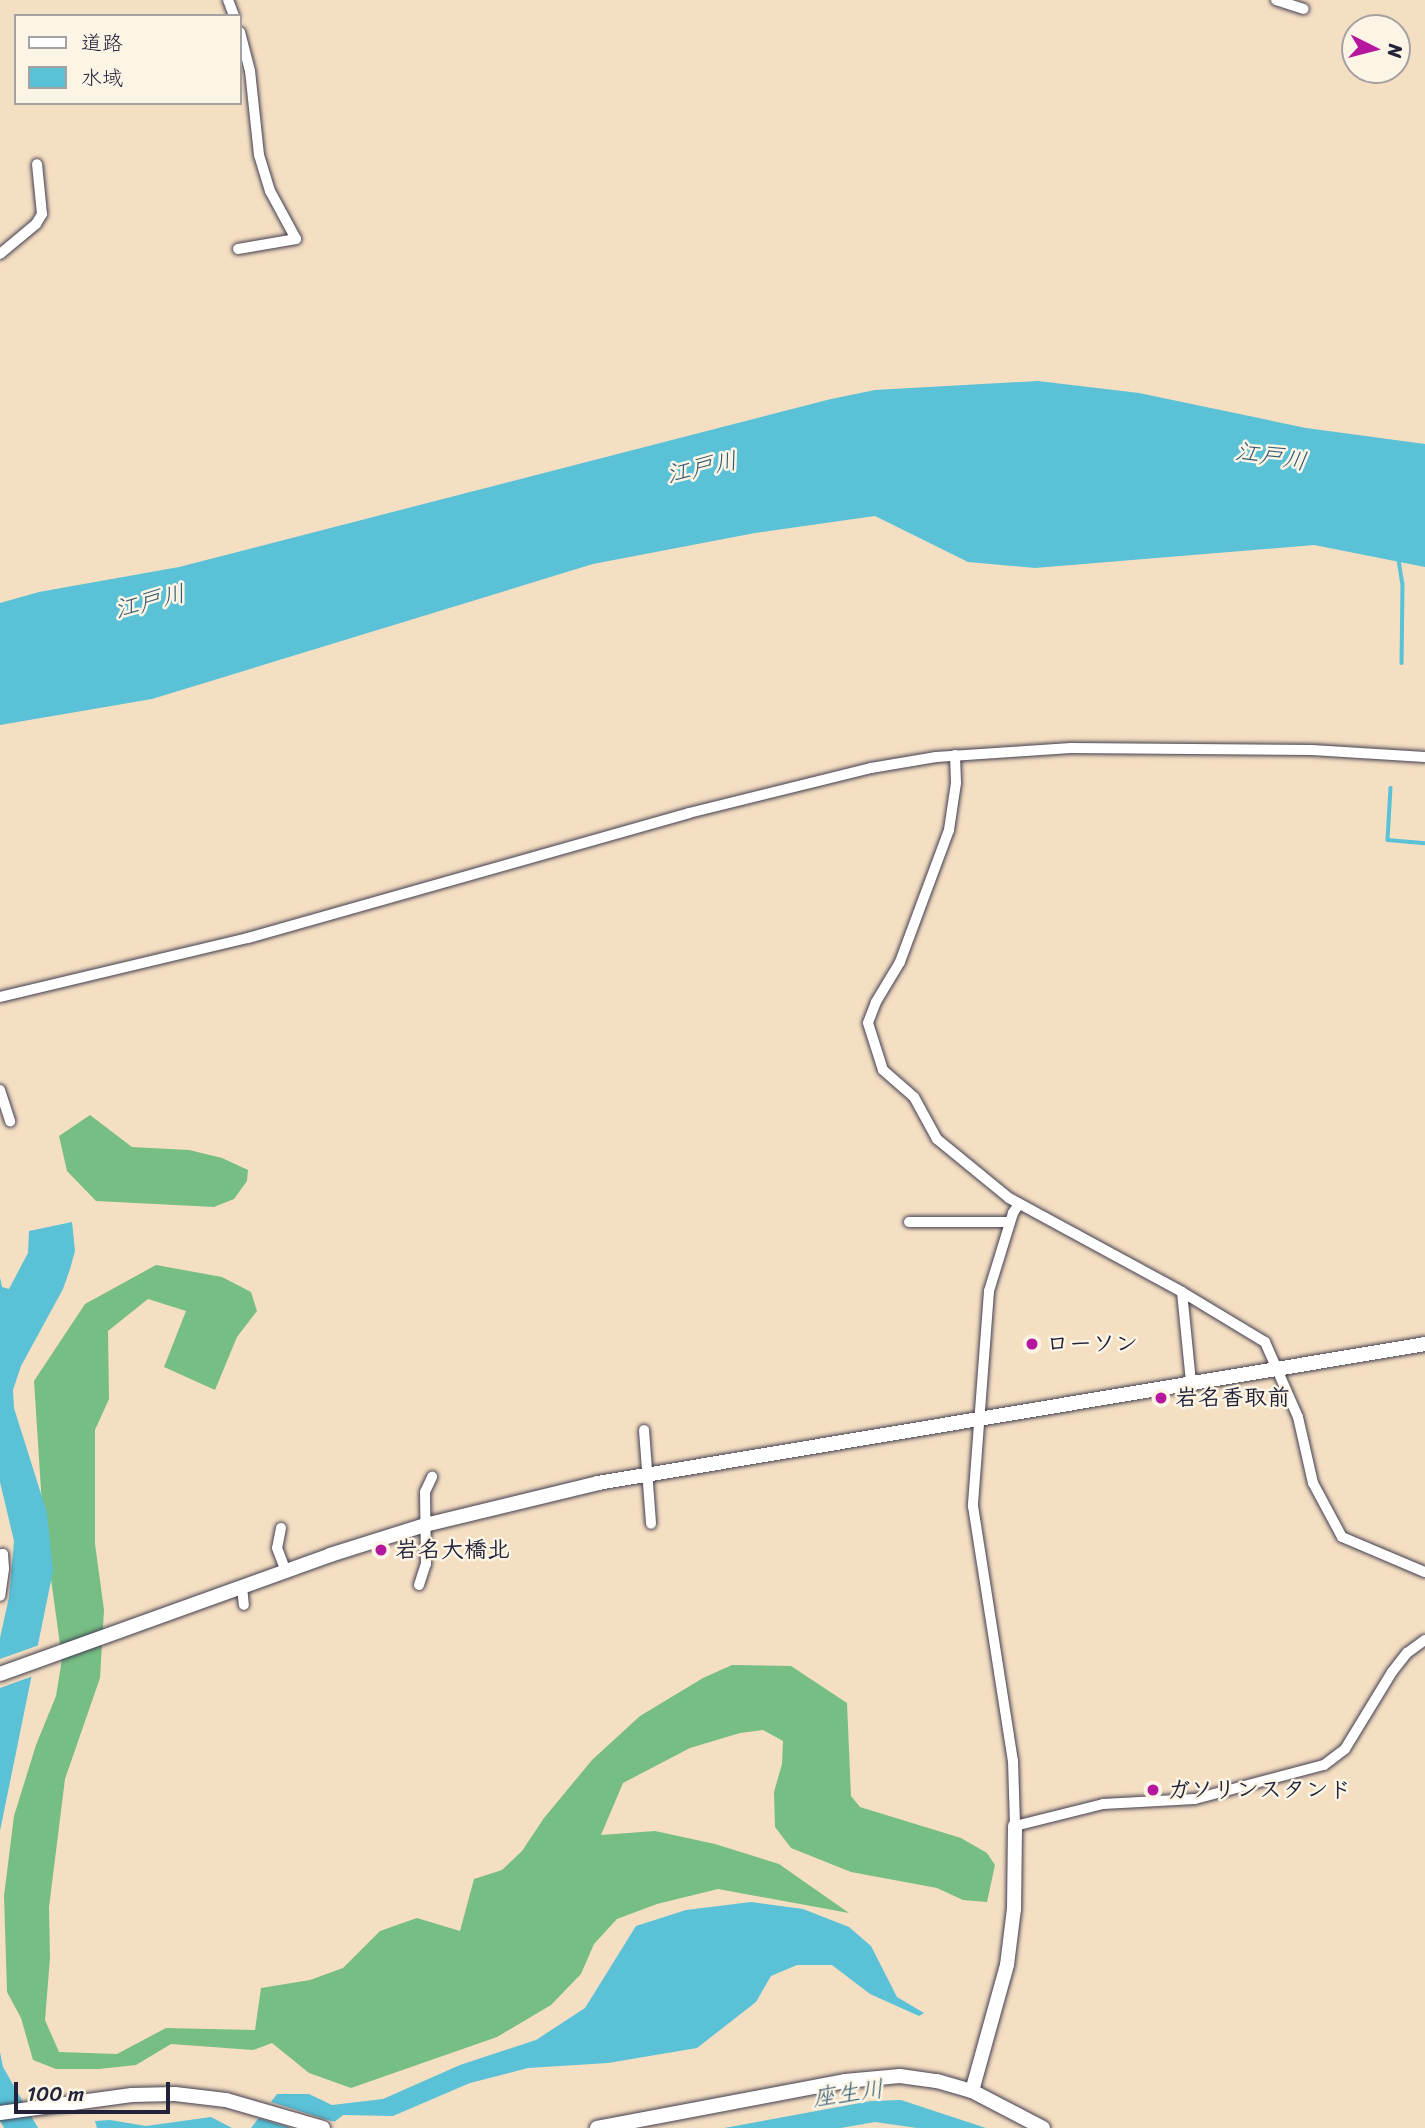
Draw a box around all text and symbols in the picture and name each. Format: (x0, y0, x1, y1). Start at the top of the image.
legend (14, 14, 242, 105)
north arrow (1341, 14, 1411, 84)
text: 道路 (81, 24, 123, 62)
text: N (1378, 43, 1412, 59)
text: 水域 (81, 59, 123, 97)
water label: 江戸川 (1233, 437, 1309, 477)
water label: 江戸川 (664, 446, 740, 490)
water label: 江戸川 (112, 579, 188, 625)
place label: ローソン (1046, 1330, 1138, 1358)
marker: ローソン (1024, 1336, 1040, 1352)
place label: 岩名香取前 (1175, 1384, 1290, 1412)
marker: 岩名香取前 (1153, 1390, 1169, 1406)
place label: 岩名大橋北 (395, 1536, 510, 1564)
marker: 岩名大橋北 (373, 1542, 389, 1558)
place label: ガソリンスタンド (1167, 1776, 1351, 1804)
marker: ガソリンスタンド (1145, 1782, 1161, 1798)
scale bar (18, 2068, 173, 2112)
text: 100 m (27, 2075, 84, 2113)
water label: 座生川 (810, 2075, 886, 2113)

